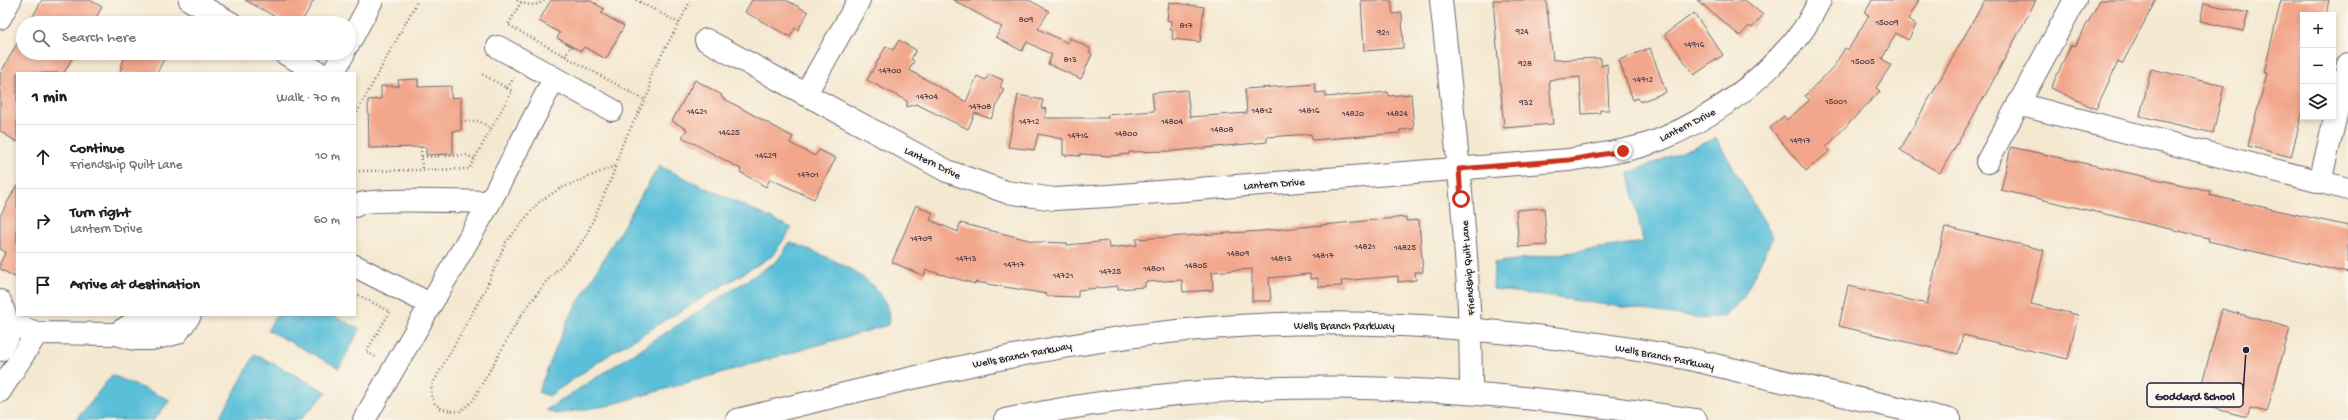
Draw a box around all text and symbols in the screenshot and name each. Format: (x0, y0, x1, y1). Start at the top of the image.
map controls (2300, 12, 2336, 120)
button: + (2300, 12, 2336, 48)
house number: 809 (1019, 15, 1034, 26)
search box (16, 16, 356, 60)
house number: 15009 (1874, 18, 1899, 29)
house number: 817 (1179, 21, 1193, 32)
icon: search (30, 27, 52, 49)
house number: 924 (1514, 27, 1529, 38)
house number: 921 (1376, 28, 1390, 39)
text: Search here (62, 29, 136, 47)
house number: 14916 (1683, 40, 1705, 51)
button: − (2300, 48, 2336, 84)
house number: 813 (1063, 55, 1077, 66)
house number: 15005 (1850, 57, 1875, 68)
house number: 928 (1517, 59, 1532, 70)
house number: 14700 (878, 66, 901, 77)
house number: 14912 (1632, 75, 1654, 86)
button: layers (2300, 84, 2336, 120)
text: 1 min (32, 88, 67, 108)
text: Walk · 70 m (276, 91, 340, 106)
house number: 14704 (915, 92, 939, 103)
house number: 15001 (1824, 97, 1847, 108)
house number: 932 (1518, 98, 1533, 109)
house number: 14708 (968, 102, 991, 113)
house number: 14812 (1251, 106, 1273, 117)
house number: 14816 (1297, 106, 1320, 117)
street label: Lantern Drive (1658, 106, 1718, 145)
house number: 14621 (686, 107, 708, 118)
house number: 14820 (1341, 109, 1364, 120)
house number: 14824 (1385, 109, 1408, 120)
house number: 14712 (1018, 117, 1040, 128)
house number: 14804 (1160, 117, 1184, 128)
house number: 14808 (1210, 125, 1233, 136)
house number: 14625 (717, 128, 740, 139)
house number: 14800 (1113, 129, 1138, 140)
house number: 14716 (1067, 131, 1089, 142)
house number: 14917 (1789, 136, 1811, 147)
text: Continue (70, 140, 124, 158)
route end (1614, 142, 1632, 160)
street label: Lantern Drive (902, 145, 963, 183)
icon: ahead (32, 146, 54, 168)
text: 10 m (315, 149, 340, 164)
house number: 14629 (754, 151, 777, 162)
text: Friendship Quilt Lane (70, 158, 182, 173)
house number: 14701 (796, 170, 819, 181)
street label: Lantern Drive (1243, 177, 1305, 193)
route start (1452, 190, 1470, 208)
text: Turn right (70, 204, 130, 222)
icon: right (32, 210, 54, 232)
text: 60 m (314, 213, 340, 228)
street label: Friendship Quilt Lane (1460, 220, 1478, 317)
text: Lantern Drive (70, 222, 142, 237)
house number: 14709 (909, 234, 933, 245)
house number: 14821 (1354, 242, 1376, 253)
house number: 14825 (1393, 243, 1416, 254)
house number: 14809 (1226, 249, 1250, 260)
house number: 14817 (1311, 251, 1334, 262)
house number: 14713 (955, 254, 977, 265)
house number: 14813 (1269, 254, 1292, 265)
house number: 14717 (1003, 260, 1025, 271)
house number: 14805 (1184, 261, 1208, 272)
house number: 14801 (1142, 264, 1165, 275)
house number: 14725 (1098, 267, 1121, 278)
house number: 14721 (1052, 271, 1074, 282)
icon: arrive (32, 274, 54, 296)
text: Arrive at destination (70, 276, 200, 294)
street label: Wells Branch Parkway (1294, 321, 1395, 333)
street label: Wells Branch Parkway (972, 340, 1073, 371)
street label: Wells Branch Parkway (1614, 342, 1716, 374)
callout: Goddard School (2147, 383, 2243, 407)
text: Goddard School (2155, 391, 2235, 405)

